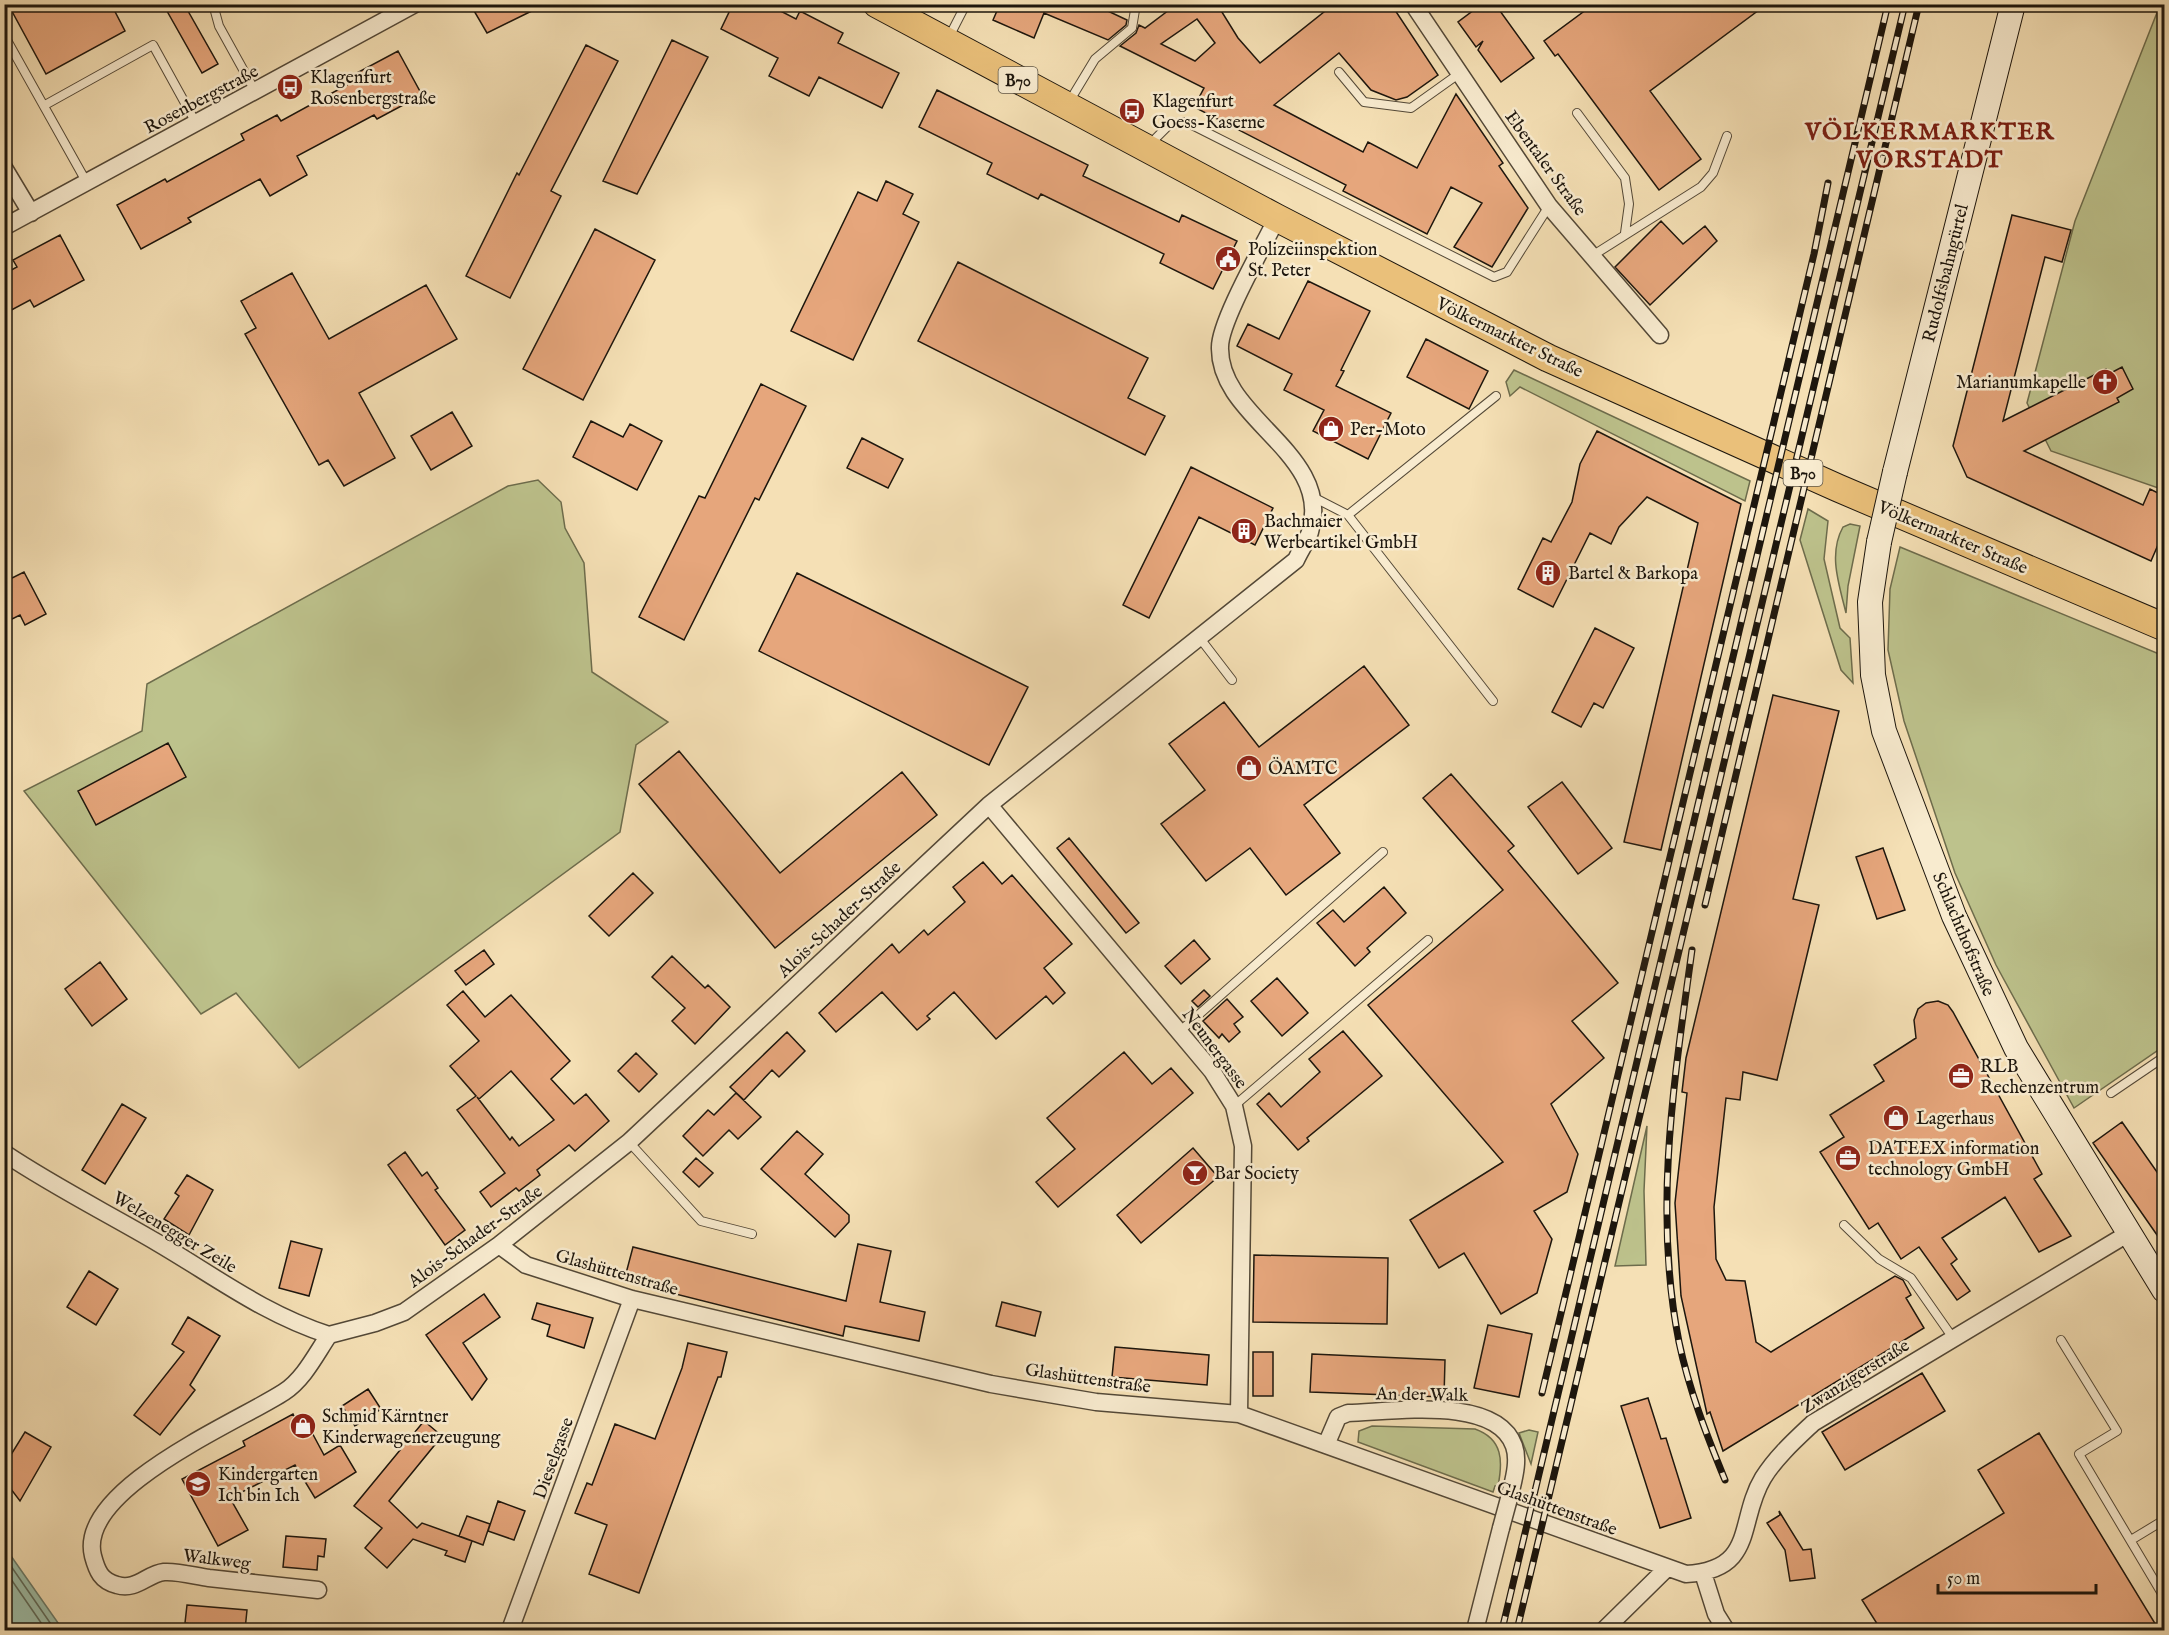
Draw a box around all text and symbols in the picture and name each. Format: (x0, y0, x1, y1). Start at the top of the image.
street label: Rosenbergstraße (141, 61, 263, 140)
place label: Klagenfurt Rosenbergstraße (310, 67, 436, 111)
road number: B70 (998, 67, 1038, 93)
bus stop icon: Klagenfurt Rosenbergstraße (275, 72, 305, 102)
place label: Klagenfurt Goess-Kaserne (1152, 91, 1265, 135)
bus stop icon: Klagenfurt Goess-Kaserne (1117, 96, 1147, 126)
street label: Ebentaler Straße (1499, 107, 1591, 221)
district label: VÖLKERMARKTER VORSTADT (1804, 117, 2055, 176)
street label: Rudolfsbahngürtel (1918, 202, 1975, 345)
place label: Polizeiinspektion St. Peter (1248, 239, 1378, 283)
public building icon: Polizeiinspektion St. Peter (1213, 244, 1243, 274)
street label: Völkermarkter Straße (1431, 292, 1587, 384)
church icon: Marianumkapelle (2090, 367, 2120, 397)
place label: Marianumkapelle (1956, 372, 2086, 395)
shop icon: Per-Moto (1316, 414, 1346, 444)
place label: Per-Moto (1350, 419, 1426, 442)
road number: B70 (1784, 460, 1822, 486)
street label: Völkermarkter Straße (1873, 496, 2031, 580)
place label: Bachmaier Werbeartikel GmbH (1264, 511, 1418, 555)
building icon: Bachmaier Werbeartikel GmbH (1229, 516, 1259, 546)
building icon: Bartel & Barkopa (1533, 558, 1563, 588)
place label: Bartel & Barkopa (1568, 563, 1698, 586)
shop icon: ÖAMTC (1234, 753, 1264, 783)
place label: ÖAMTC (1268, 757, 1338, 781)
street label: Alois-Schader-Straße (773, 857, 907, 984)
street label: Schlachthofstraße (1926, 869, 1999, 1000)
street label: Neunergasse (1176, 1004, 1252, 1094)
place label: RLB Rechenzentrum (1980, 1056, 2099, 1100)
office icon: RLB Rechenzentrum (1946, 1061, 1976, 1091)
shop icon: Lagerhaus (1881, 1103, 1911, 1133)
place label: Lagerhaus (1916, 1108, 1994, 1131)
place label: DATEEX information technology GmbH (1868, 1138, 2040, 1182)
office icon: DATEEX information technology GmbH (1833, 1143, 1863, 1173)
bar icon: Bar Society (1180, 1158, 1210, 1188)
place label: Bar Society (1214, 1163, 1299, 1186)
street label: Alois-Schader-Straße (403, 1181, 548, 1294)
street label: Welzenegger Zeile (108, 1187, 241, 1279)
street label: Glashüttenstraße (552, 1245, 681, 1302)
street label: Zwanzigerstraße (1797, 1335, 1914, 1420)
street label: Glashüttenstraße (1023, 1359, 1152, 1400)
street label: An der Walk (1375, 1383, 1469, 1408)
place label: Schmid Kärntner Kinderwagenerzeugung (322, 1406, 501, 1450)
shop icon: Schmid Kärntner Kinderwagenerzeugung (288, 1411, 318, 1441)
street label: Dieselgasse (529, 1414, 580, 1503)
place label: Kindergarten Ich bin Ich (218, 1464, 318, 1508)
school or university icon: Kindergarten Ich bin Ich (183, 1469, 213, 1499)
street label: Glashüttenstraße (1493, 1477, 1620, 1542)
street label: Walkweg (182, 1545, 252, 1576)
scale bar (1938, 1557, 2096, 1595)
text: 50 m (1947, 1568, 1980, 1591)

